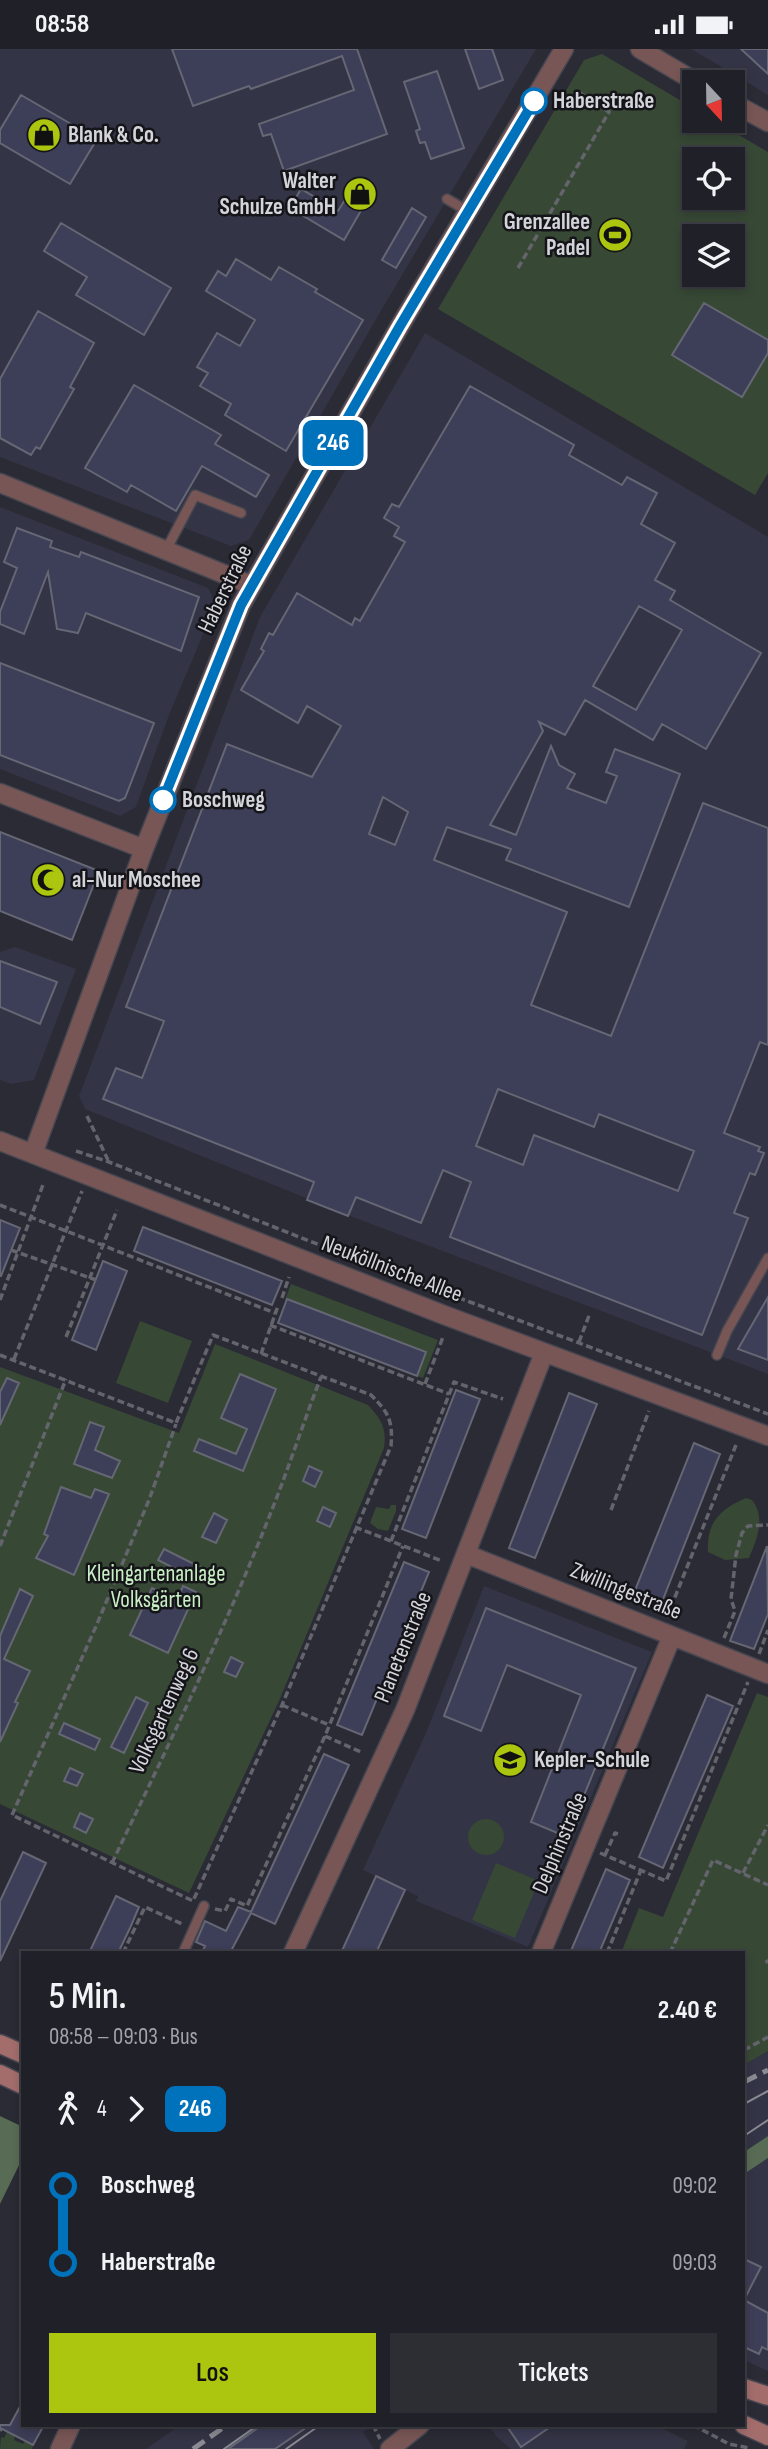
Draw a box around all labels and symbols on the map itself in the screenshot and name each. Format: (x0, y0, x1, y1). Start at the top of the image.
north arrow (682, 70, 746, 133)
place label: Haberstraße (553, 87, 654, 115)
marker: Haberstraße (521, 88, 547, 114)
shop icon: Blank & Co. (25, 116, 63, 154)
place label: Blank & Co. (68, 121, 159, 149)
place label: Walter Schulze GmbH (219, 167, 336, 221)
shop icon: Walter Schulze GmbH (341, 175, 379, 213)
place label: Grenzallee Padel (504, 208, 590, 262)
sports icon: Grenzallee Padel (596, 216, 634, 254)
line badge: 246 (293, 420, 373, 466)
street label: Haberstraße (192, 540, 258, 638)
place label: Boschweg (182, 786, 265, 814)
marker: Boschweg (150, 787, 176, 813)
mosque icon: al-Nur Moschee (29, 861, 67, 899)
place label: al-Nur Moschee (72, 866, 201, 894)
street label: Neuköllnische Allee (318, 1229, 466, 1309)
street label: Zwillingestraße (566, 1556, 686, 1626)
park label: Kleingartenanlage Volksgärten (87, 1560, 225, 1614)
street label: Planetenstraße (368, 1587, 438, 1707)
street label: Volksgartenweg 6 (123, 1644, 205, 1778)
school or university icon: Kepler-Schule (491, 1741, 529, 1779)
place label: Kepler-Schule (534, 1746, 650, 1774)
street label: Delphinstraße (526, 1788, 594, 1898)

